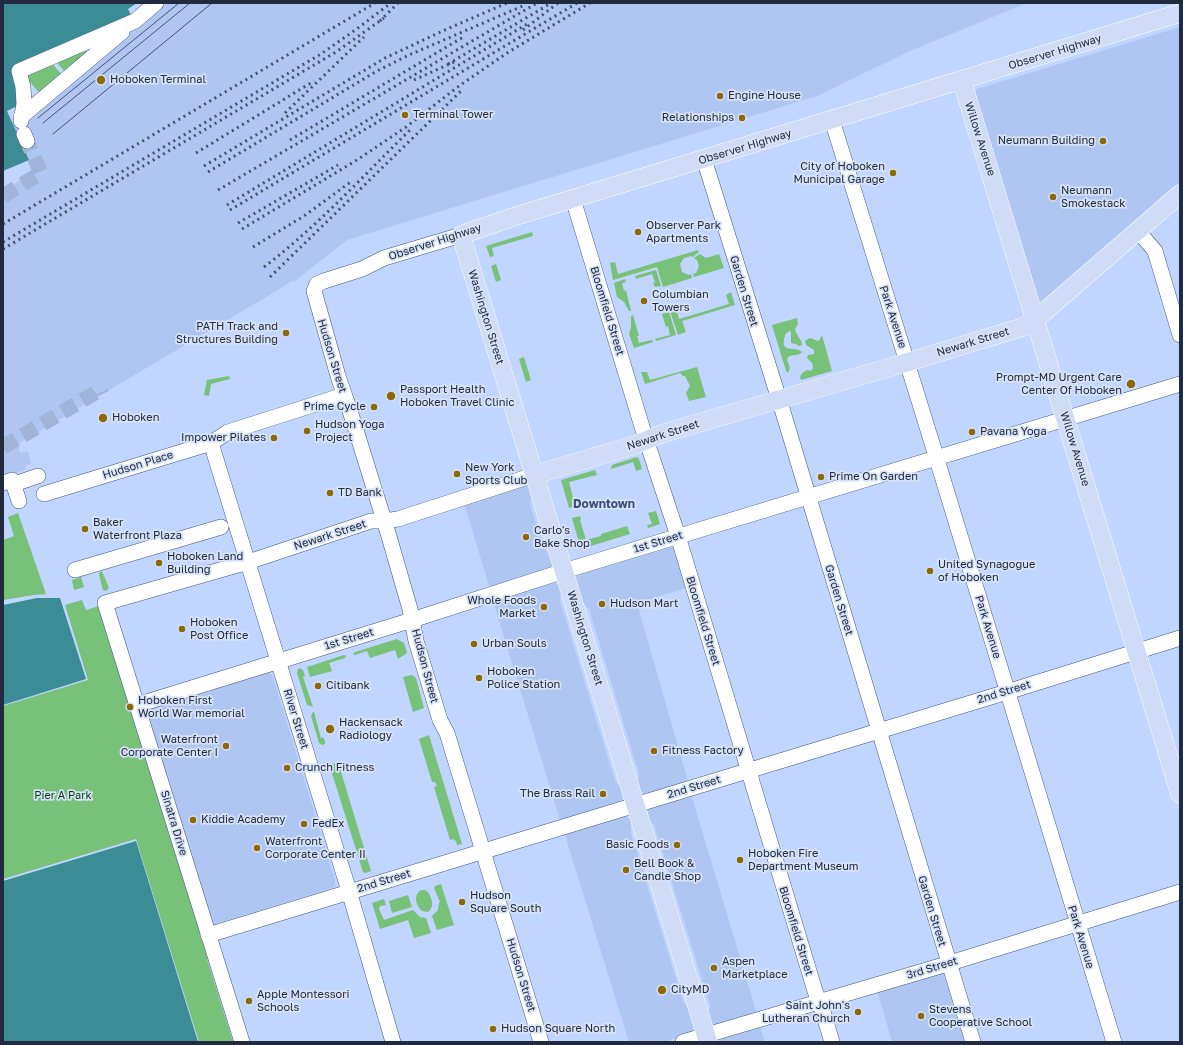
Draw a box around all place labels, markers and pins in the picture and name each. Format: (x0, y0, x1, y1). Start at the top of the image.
place label: Hoboken Terminal (110, 73, 206, 87)
marker: Hoboken Terminal (95, 74, 107, 86)
place label: Engine House (728, 89, 801, 103)
marker: Engine House (715, 91, 725, 101)
place label: Terminal Tower (413, 108, 493, 122)
marker: Terminal Tower (400, 110, 410, 120)
place label: Relationships (662, 111, 734, 125)
marker: Relationships (737, 113, 747, 123)
place label: Neumann Building (998, 134, 1095, 148)
marker: Neumann Building (1098, 136, 1108, 146)
place label: City of Hoboken Municipal Garage (793, 160, 885, 186)
marker: City of Hoboken Municipal Garage (888, 168, 898, 178)
place label: Neumann Smokestack (1061, 184, 1125, 210)
marker: Neumann Smokestack (1048, 192, 1058, 202)
place label: Observer Park Apartments (646, 219, 721, 245)
marker: Observer Park Apartments (633, 227, 643, 237)
place label: Columbian Towers (652, 288, 709, 314)
marker: Columbian Towers (639, 296, 649, 306)
place label: PATH Track and Structures Building (176, 320, 278, 346)
marker: PATH Track and Structures Building (281, 328, 291, 338)
place label: Prompt-MD Urgent Care Center Of Hoboken (996, 371, 1122, 397)
marker: Prompt-MD Urgent Care Center Of Hoboken (1125, 378, 1137, 390)
place label: Passport Health Hoboken Travel Clinic (400, 383, 514, 409)
marker: Passport Health Hoboken Travel Clinic (385, 390, 397, 402)
place label: Prime Cycle (303, 400, 366, 414)
marker: Prime Cycle (369, 402, 379, 412)
place label: Hoboken (112, 411, 159, 425)
marker: Hoboken (97, 412, 109, 424)
place label: Hudson Yoga Project (315, 418, 384, 444)
place label: Pavana Yoga (980, 425, 1047, 439)
marker: Hudson Yoga Project (302, 426, 312, 436)
marker: Pavana Yoga (967, 427, 977, 437)
place label: Impower Pilates (181, 431, 266, 445)
marker: Impower Pilates (269, 433, 279, 443)
place label: New York Sports Club (465, 461, 527, 487)
marker: New York Sports Club (452, 469, 462, 479)
place label: Prime On Garden (829, 470, 918, 484)
marker: Prime On Garden (816, 472, 826, 482)
place label: TD Bank (338, 486, 382, 500)
marker: TD Bank (325, 488, 335, 498)
place label: Baker Waterfront Plaza (93, 516, 182, 542)
marker: Baker Waterfront Plaza (80, 524, 90, 534)
place label: Carlo's Bake Shop (534, 524, 590, 550)
marker: Carlo's Bake Shop (521, 532, 531, 542)
place label: Hoboken Land Building (167, 550, 243, 576)
marker: Hoboken Land Building (154, 558, 164, 568)
place label: United Synagogue of Hoboken (938, 558, 1035, 584)
marker: United Synagogue of Hoboken (925, 566, 935, 576)
place label: Whole Foods Market (467, 594, 536, 620)
place label: Hudson Mart (610, 597, 678, 611)
marker: Hudson Mart (597, 599, 607, 609)
marker: Whole Foods Market (539, 602, 549, 612)
place label: Hoboken Post Office (190, 616, 248, 642)
marker: Hoboken Post Office (177, 624, 187, 634)
place label: Urban Souls (482, 637, 546, 651)
marker: Urban Souls (469, 639, 479, 649)
place label: Hoboken Police Station (487, 665, 560, 691)
marker: Hoboken Police Station (474, 673, 484, 683)
place label: Citibank (326, 679, 370, 693)
marker: Citibank (313, 681, 323, 691)
place label: Hoboken First World War memorial (138, 694, 245, 720)
marker: Hoboken First World War memorial (125, 702, 135, 712)
place label: Hackensack Radiology (339, 716, 403, 742)
marker: Hackensack Radiology (324, 723, 336, 735)
place label: Waterfront Corporate Center I (121, 733, 218, 759)
marker: Waterfront Corporate Center I (221, 741, 231, 751)
place label: Fitness Factory (662, 744, 744, 758)
marker: Fitness Factory (649, 746, 659, 756)
place label: Crunch Fitness (295, 761, 374, 775)
marker: Crunch Fitness (282, 763, 292, 773)
place label: The Brass Rail (520, 787, 595, 801)
marker: The Brass Rail (598, 789, 608, 799)
place label: Kiddie Academy (201, 813, 285, 827)
marker: Kiddie Academy (188, 815, 198, 825)
place label: FedEx (312, 817, 344, 831)
marker: FedEx (299, 819, 309, 829)
place label: Waterfront Corporate Center II (265, 835, 366, 861)
place label: Basic Foods (606, 838, 669, 852)
marker: Basic Foods (672, 840, 682, 850)
marker: Waterfront Corporate Center II (252, 843, 262, 853)
place label: Hoboken Fire Department Museum (748, 847, 859, 873)
marker: Hoboken Fire Department Museum (735, 855, 745, 865)
place label: Bell Book & Candle Shop (634, 857, 701, 883)
marker: Bell Book & Candle Shop (621, 865, 631, 875)
place label: Hudson Square South (470, 889, 541, 915)
marker: Hudson Square South (457, 897, 467, 907)
place label: Aspen Marketplace (722, 955, 788, 981)
marker: Aspen Marketplace (709, 963, 719, 973)
place label: CityMD (671, 983, 709, 997)
marker: CityMD (656, 984, 668, 996)
place label: Apple Montessori Schools (257, 988, 349, 1014)
marker: Apple Montessori Schools (244, 996, 254, 1006)
place label: Saint John's Lutheran Church (762, 999, 850, 1025)
place label: Stevens Cooperative School (929, 1003, 1032, 1029)
marker: Saint John's Lutheran Church (853, 1007, 863, 1017)
marker: Stevens Cooperative School (916, 1011, 926, 1021)
place label: Hudson Square North (501, 1022, 615, 1036)
marker: Hudson Square North (488, 1024, 498, 1034)

